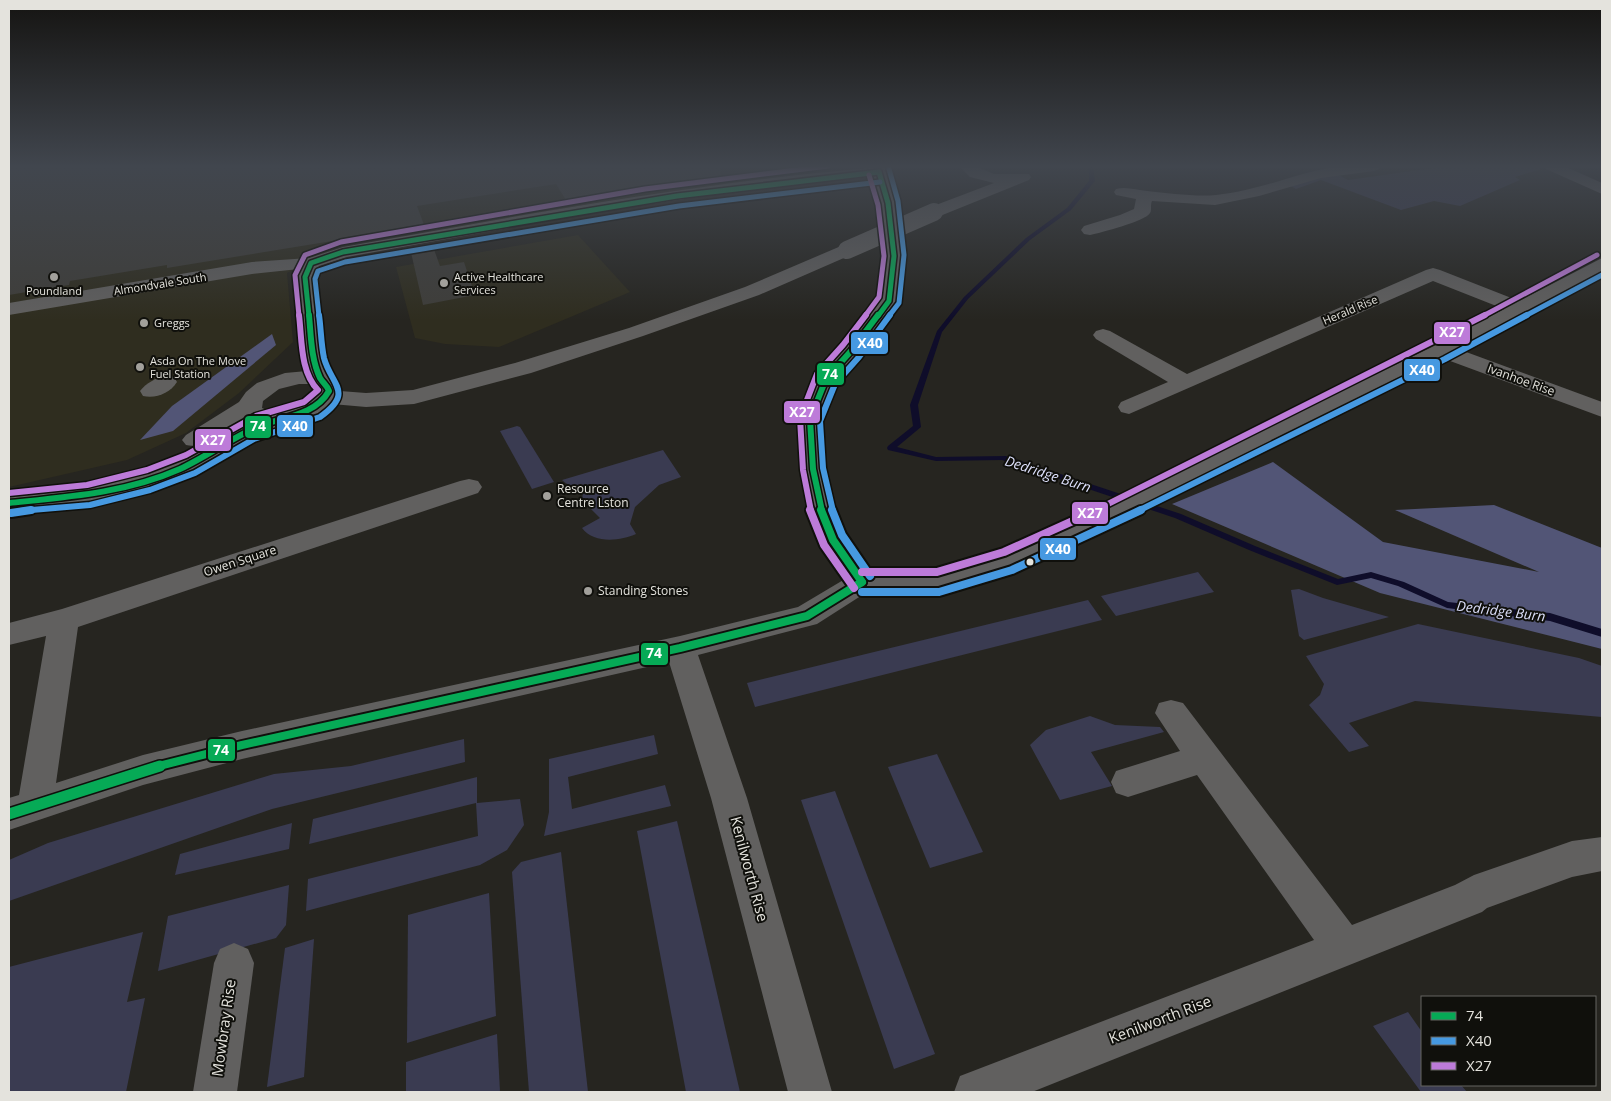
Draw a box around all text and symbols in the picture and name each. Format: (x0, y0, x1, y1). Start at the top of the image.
street label: Almondvale South (113, 269, 207, 298)
place label: Active Healthcare Services (454, 269, 543, 297)
marker: Poundland (48, 271, 60, 283)
marker: Active Healthcare Services (438, 277, 450, 289)
place label: Poundland (26, 283, 82, 298)
street label: Herald Rise (1320, 291, 1380, 328)
place label: Greggs (154, 315, 190, 330)
marker: Greggs (138, 317, 150, 329)
line badge: X27 (1433, 321, 1471, 345)
text: X27 (1439, 322, 1465, 341)
line badge: X40 (850, 331, 889, 355)
text: X40 (857, 333, 883, 352)
place label: Asda On The Move Fuel Station (150, 353, 246, 381)
line badge: X40 (1403, 358, 1441, 382)
street label: Ivanhoe Rise (1485, 359, 1558, 400)
text: X40 (1409, 360, 1435, 379)
marker: Asda On The Move Fuel Station (134, 361, 146, 373)
line badge: 74 (816, 362, 845, 386)
text: 74 (822, 364, 838, 383)
line badge: X27 (783, 400, 821, 424)
text: X27 (789, 402, 815, 421)
line badge: X40 (276, 414, 314, 438)
line badge: 74 (244, 415, 272, 439)
text: 74 (250, 416, 266, 435)
text: X40 (282, 416, 308, 435)
line badge: X27 (194, 428, 232, 452)
text: X27 (200, 430, 226, 449)
water label: Dedridge Burn (1003, 451, 1094, 496)
place label: Resource Centre Lston (557, 480, 629, 511)
marker: Resource Centre Lston (541, 490, 553, 502)
line badge: X27 (1071, 501, 1109, 525)
text: X27 (1077, 503, 1103, 522)
line badge: X40 (1039, 537, 1077, 561)
text: X40 (1045, 539, 1071, 558)
street label: Owen Square (201, 541, 279, 580)
unlabelled marker (1025, 557, 1035, 567)
place label: Standing Stones (598, 582, 688, 599)
marker: Standing Stones (582, 585, 594, 597)
water label: Dedridge Burn (1455, 596, 1547, 625)
line badge: 74 (640, 642, 669, 666)
text: 74 (646, 643, 662, 662)
line badge: 74 (207, 738, 236, 762)
text: 74 (213, 740, 229, 759)
street label: Kenilworth Rise (726, 814, 774, 924)
street label: Mowbray Rise (206, 978, 240, 1078)
street label: Kenilworth Rise (1106, 990, 1214, 1048)
legend (1421, 996, 1596, 1086)
text: 74 (1466, 1005, 1484, 1025)
text: X40 (1466, 1030, 1492, 1050)
text: X27 (1466, 1055, 1492, 1075)

